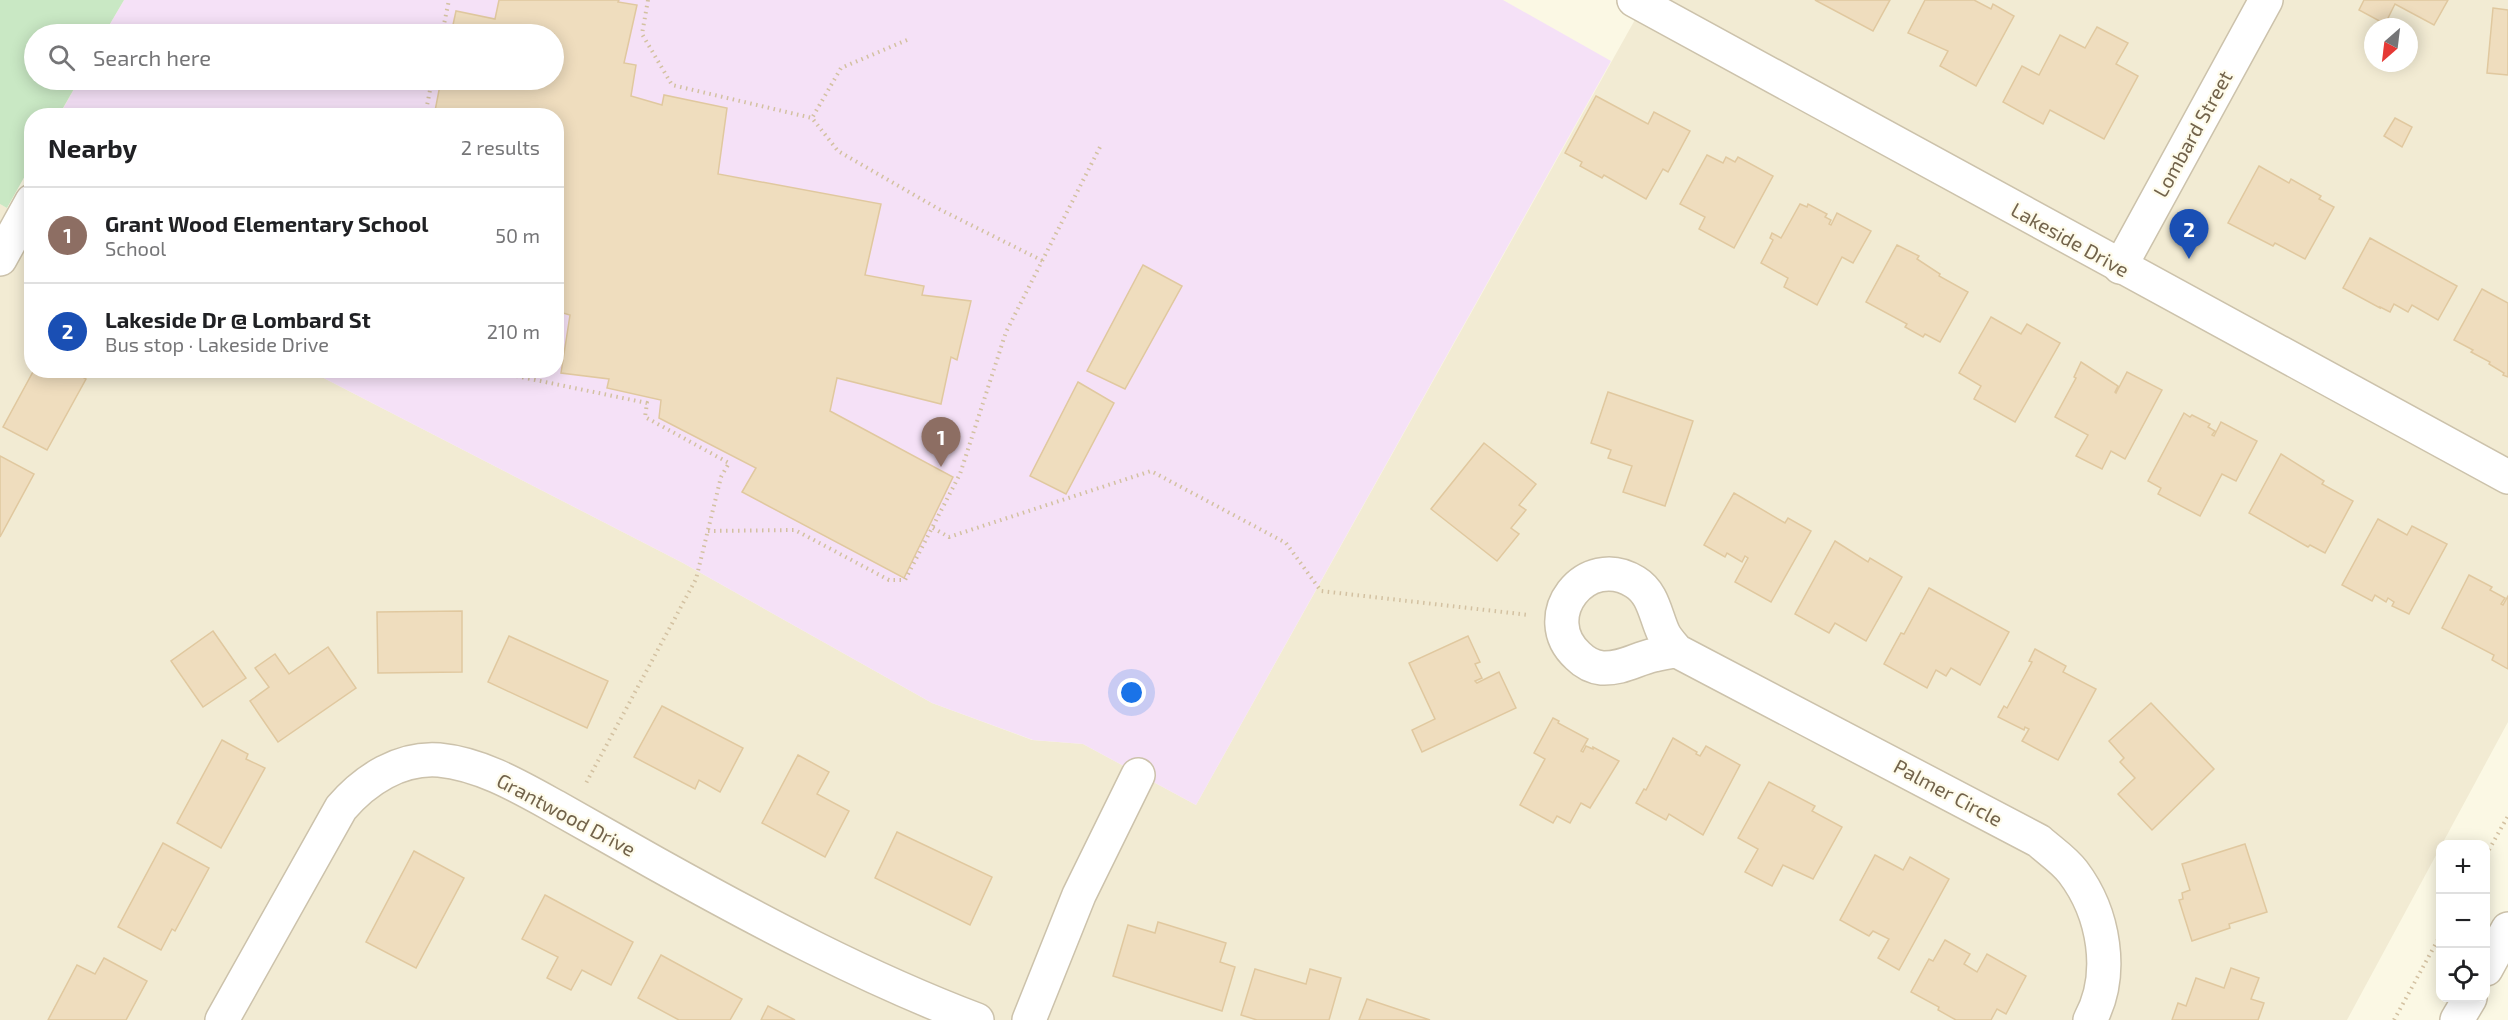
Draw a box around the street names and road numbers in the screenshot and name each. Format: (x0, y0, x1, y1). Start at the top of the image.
street label: Lombard Street (2147, 66, 2237, 201)
street label: Lakeside Drive (2007, 197, 2134, 281)
street label: Palmer Circle (1890, 753, 2007, 831)
street label: Grantwood Drive (493, 768, 640, 861)

